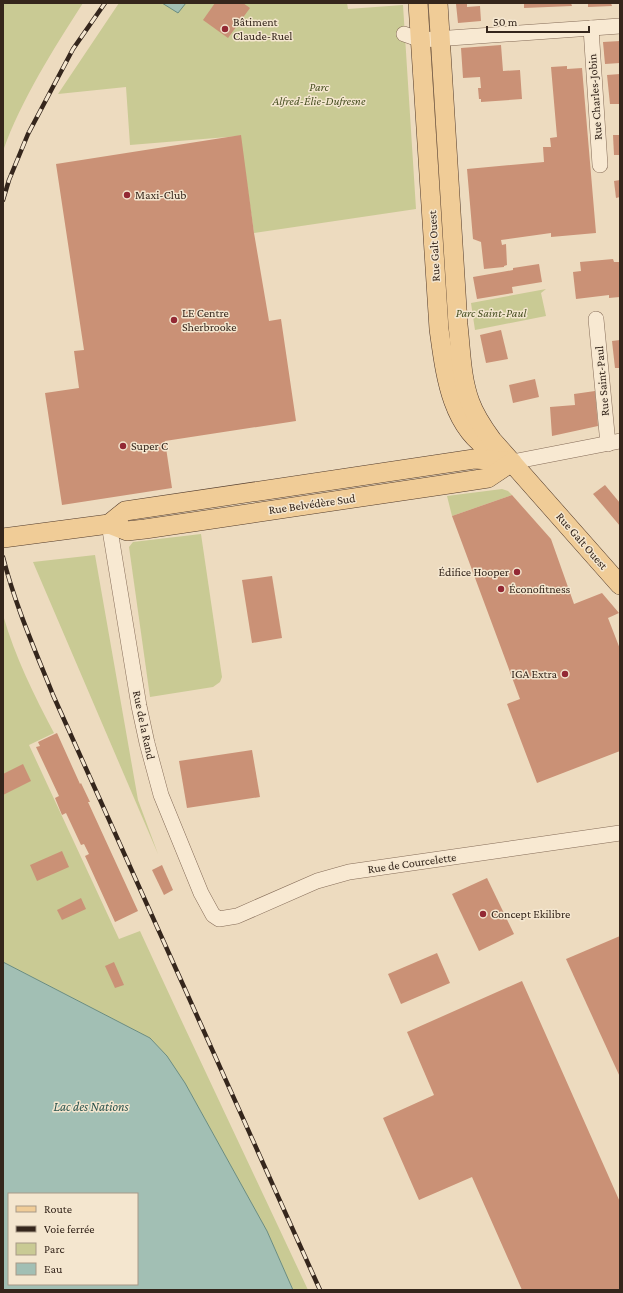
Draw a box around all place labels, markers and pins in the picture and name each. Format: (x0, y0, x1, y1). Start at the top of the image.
place label: Bâtiment Claude-Ruel (233, 15, 293, 43)
marker: Bâtiment Claude-Ruel (220, 24, 230, 34)
place label: Maxi-Club (135, 188, 186, 202)
marker: Maxi-Club (122, 190, 132, 200)
place label: LE Centre Sherbrooke (182, 306, 237, 334)
marker: LE Centre Sherbrooke (169, 315, 179, 325)
place label: Super C (131, 439, 168, 453)
marker: Super C (118, 441, 128, 451)
place label: Édifice Hooper (439, 565, 510, 579)
marker: Édifice Hooper (512, 567, 522, 577)
place label: Éconofitness (509, 582, 571, 596)
marker: Éconofitness (496, 584, 506, 594)
place label: IGA Extra (511, 667, 557, 681)
marker: IGA Extra (560, 669, 570, 679)
place label: Concept Ekilibre (491, 907, 570, 921)
marker: Concept Ekilibre (478, 909, 488, 919)

